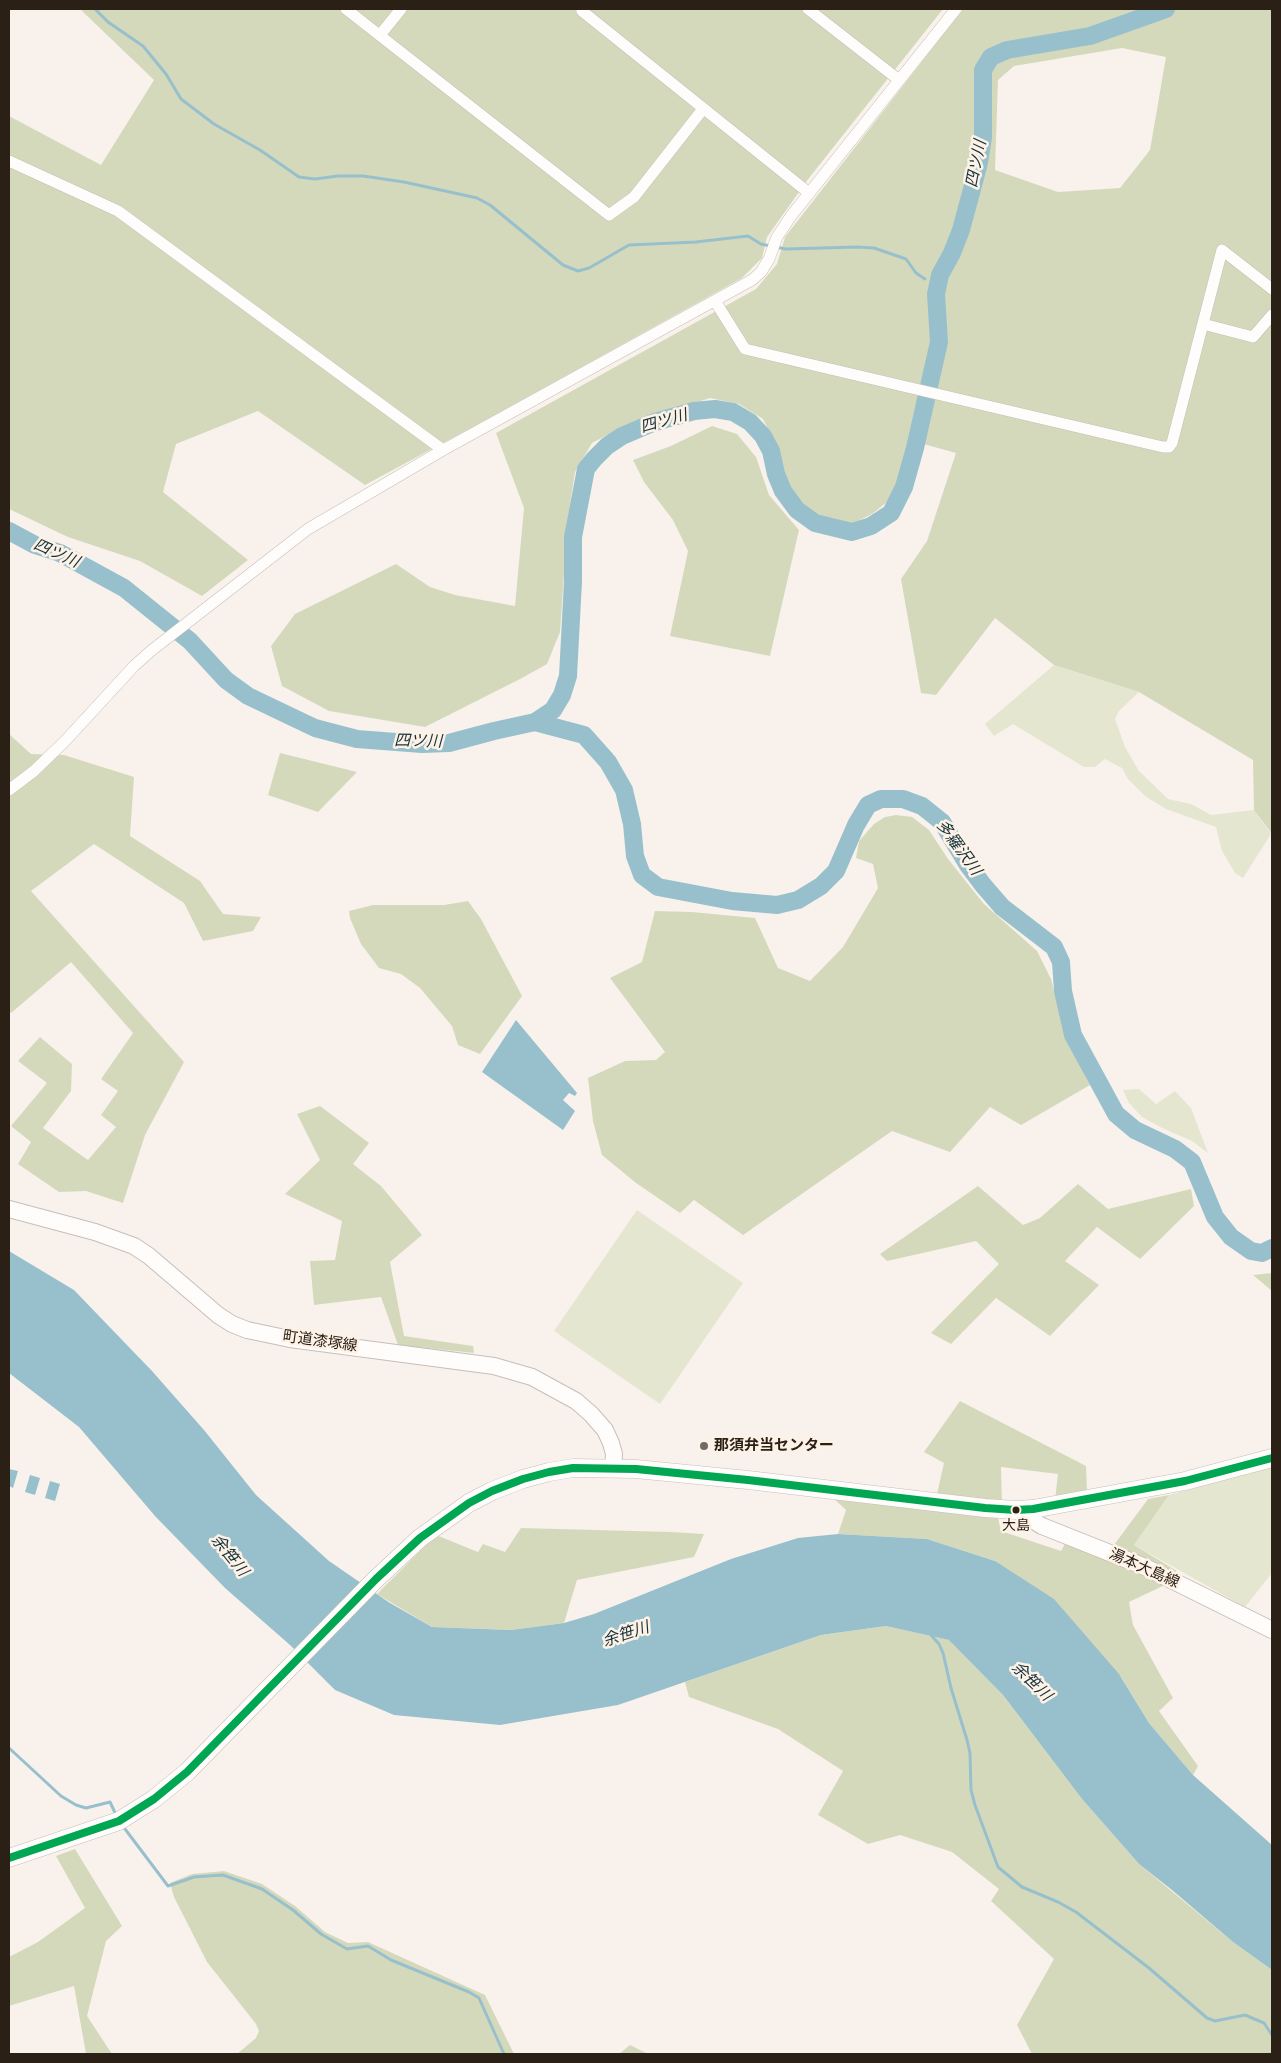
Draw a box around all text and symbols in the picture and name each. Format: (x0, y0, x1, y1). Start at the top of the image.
water label: 四ツ川 (963, 139, 991, 189)
water label: 四ツ川 (638, 406, 690, 438)
water label: 四ツ川 (30, 535, 82, 573)
water label: 四ツ川 (394, 732, 442, 752)
water label: 多羅沢川 (931, 816, 985, 880)
street label: 町道漆塚線 (282, 1328, 358, 1356)
place label: 那須弁当センター (714, 1437, 834, 1455)
marker: 那須弁当センター (698, 1440, 710, 1452)
marker: 大島 (1011, 1505, 1021, 1515)
place label: 大島 (1002, 1518, 1030, 1534)
water label: 余笹川 (206, 1531, 252, 1581)
street label: 湯本大島線 (1106, 1546, 1182, 1592)
water label: 余笹川 (600, 1618, 652, 1652)
water label: 余笹川 (1007, 1658, 1055, 1706)

